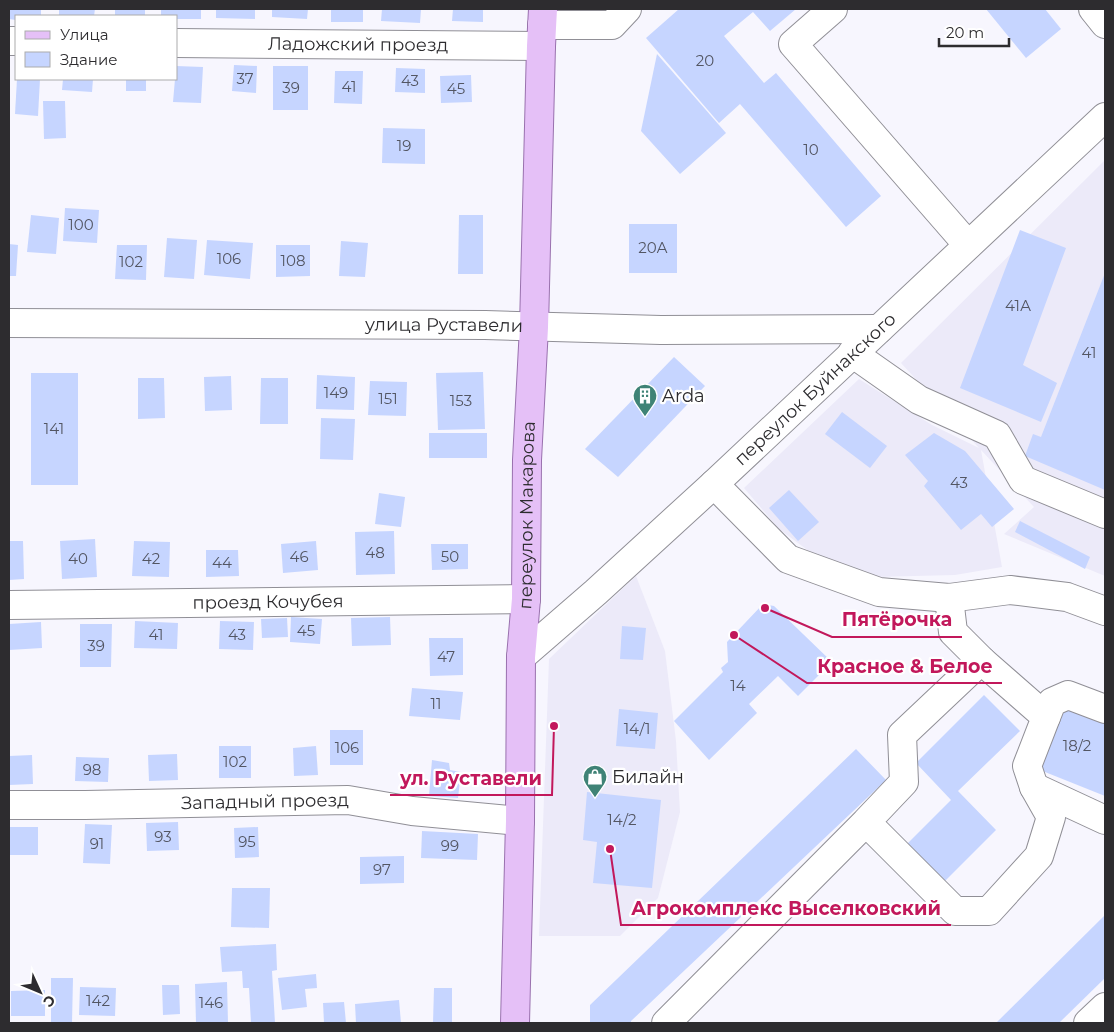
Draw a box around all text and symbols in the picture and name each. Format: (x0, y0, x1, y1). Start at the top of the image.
legend (15, 15, 178, 80)
scale bar (939, 15, 1009, 47)
text: 20 m (946, 23, 984, 42)
text: Улица (60, 25, 108, 44)
street label: Ладожский проезд (268, 33, 449, 56)
text: Здание (60, 50, 118, 69)
house number: 20 (696, 51, 714, 70)
house number: 37 (236, 69, 254, 88)
house number: 43 (401, 71, 419, 90)
house number: 41 (342, 77, 356, 96)
house number: 39 (282, 78, 300, 97)
house number: 45 (447, 79, 465, 98)
house number: 19 (397, 136, 411, 155)
house number: 10 (803, 140, 819, 159)
house number: 100 (68, 215, 94, 234)
house number: 20А (638, 238, 668, 257)
house number: 106 (217, 249, 241, 268)
house number: 108 (281, 251, 305, 270)
house number: 102 (119, 252, 143, 271)
house number: 41А (1005, 296, 1031, 315)
street label: переулок Буйнакского (730, 308, 901, 470)
street label: улица Руставели (364, 313, 523, 337)
house number: 41 (1082, 343, 1096, 362)
house number: 149 (324, 383, 348, 402)
building icon: Arda (632, 383, 658, 417)
place label: Arda (662, 385, 705, 407)
house number: 151 (378, 389, 398, 408)
house number: 153 (450, 391, 472, 410)
house number: 141 (44, 419, 64, 438)
street label: переулок Макарова (514, 421, 540, 610)
house number: 43 (950, 473, 968, 492)
house number: 48 (365, 543, 385, 562)
house number: 46 (289, 547, 309, 566)
house number: 50 (441, 547, 459, 566)
house number: 40 (68, 549, 88, 568)
house number: 42 (142, 549, 160, 568)
house number: 44 (212, 553, 232, 572)
street label: проезд Кочубея (192, 590, 344, 614)
callout: Пятёрочка (832, 603, 962, 637)
text: Пятёрочка (842, 608, 952, 631)
house number: 45 (297, 621, 315, 640)
house number: 41 (149, 625, 163, 644)
house number: 43 (228, 625, 246, 644)
house number: 39 (87, 636, 105, 655)
house number: 47 (437, 647, 455, 666)
callout: Красное & Белое (807, 649, 1002, 683)
text: Красное & Белое (817, 655, 993, 678)
house number: 14 (730, 676, 746, 695)
house number: 11 (431, 694, 441, 713)
house number: 14/1 (624, 719, 650, 738)
house number: 18/2 (1063, 736, 1091, 755)
house number: 106 (335, 738, 359, 757)
house number: 102 (223, 752, 247, 771)
house number: 98 (83, 760, 101, 779)
callout: ул. Руставели (390, 761, 552, 795)
shop icon: Билайн (582, 764, 608, 798)
place label: Билайн (612, 766, 684, 788)
text: ул. Руставели (399, 767, 542, 790)
street label: Западный проезд (181, 789, 349, 814)
house number: 14/2 (607, 810, 637, 829)
house number: 93 (154, 827, 172, 846)
house number: 95 (238, 832, 256, 851)
house number: 91 (90, 834, 104, 853)
house number: 99 (441, 836, 459, 855)
house number: 97 (373, 860, 391, 879)
callout: Агрокомплекс Выселковский (621, 891, 951, 925)
text: Агрокомплекс Выселковский (631, 897, 941, 920)
north arrow (15, 967, 65, 1017)
text: С (39, 991, 59, 1011)
house number: 142 (86, 991, 110, 1010)
house number: 146 (199, 993, 223, 1012)

